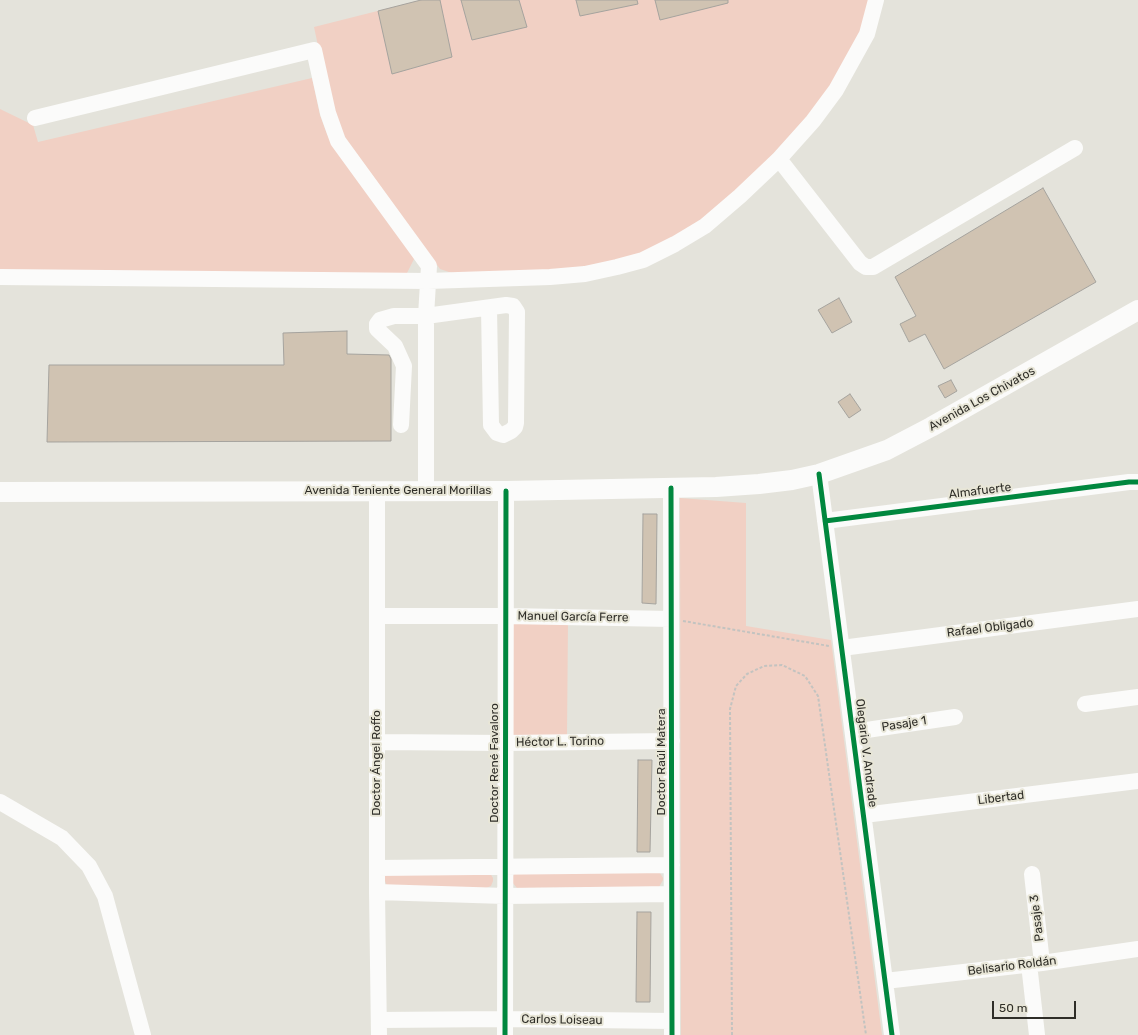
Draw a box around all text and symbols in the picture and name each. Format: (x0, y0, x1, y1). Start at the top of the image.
street label: Avenida Los Chivatos (926, 364, 1038, 434)
street label: Almafuerte (948, 480, 1012, 502)
street label: Avenida Teniente General Morillas (305, 484, 491, 498)
street label: Manuel García Ferre (517, 609, 629, 625)
street label: Rafael Obligado (946, 616, 1034, 640)
street label: Olegario V. Andrade (852, 698, 880, 808)
street label: Doctor René Favaloro (488, 703, 502, 823)
street label: Doctor Raúl Matera (655, 708, 669, 816)
street label: Doctor Ángel Roffo (370, 710, 384, 816)
street label: Pasaje 1 (881, 713, 927, 735)
street label: Héctor L. Torino (516, 734, 604, 750)
street label: Libertad (977, 788, 1025, 808)
street label: Pasaje 3 (1027, 894, 1047, 942)
street label: Belisario Roldán (967, 953, 1057, 979)
scale bar (994, 993, 1078, 1019)
text: 50 m (999, 1001, 1027, 1015)
street label: Carlos Loiseau (521, 1012, 603, 1028)

